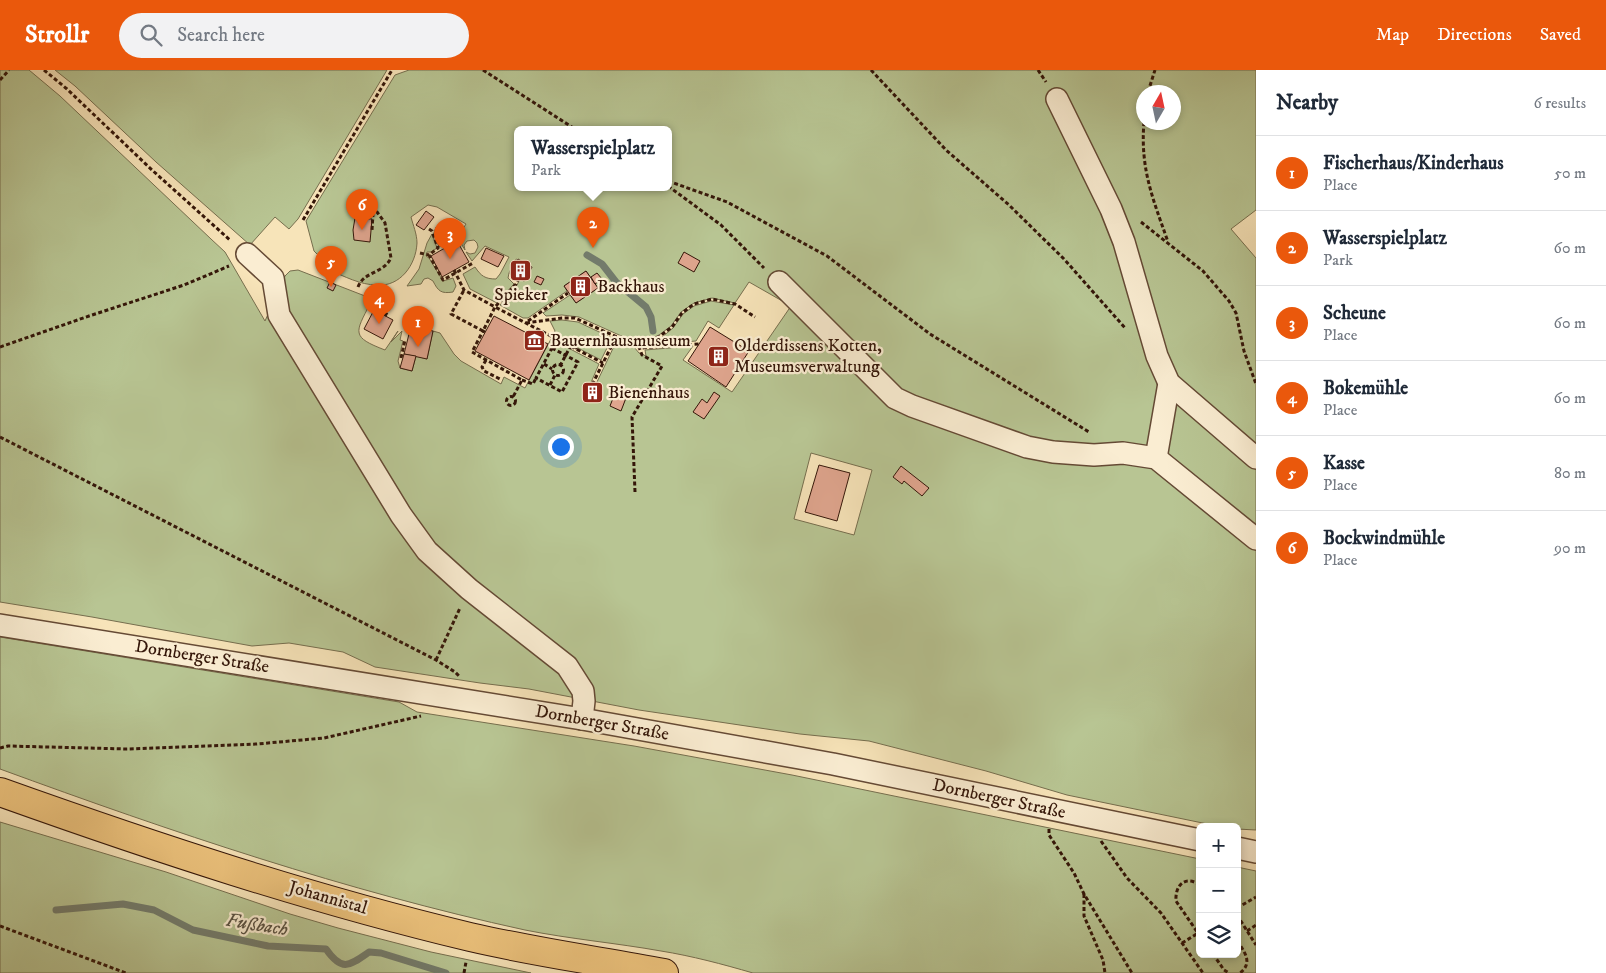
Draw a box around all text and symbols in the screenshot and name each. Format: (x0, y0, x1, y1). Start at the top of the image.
search box (119, 13, 469, 58)
text: Strollr (25, 20, 89, 50)
icon: search (137, 21, 165, 49)
text: Search here (177, 24, 265, 47)
text: Map (1376, 24, 1409, 46)
text: Directions (1437, 24, 1512, 46)
text: Saved (1540, 24, 1581, 46)
north arrow (1136, 85, 1181, 130)
text: Nearby (1276, 90, 1338, 116)
text: 6 results (1533, 93, 1586, 113)
popup (514, 126, 672, 191)
text: Wasserspielplatz (531, 137, 655, 160)
text: Fischerhaus/Kinderhaus (1323, 152, 1504, 175)
text: Park (531, 160, 561, 180)
text: 1 (1289, 163, 1295, 183)
text: 50 m (1554, 163, 1586, 183)
text: Place (1323, 175, 1357, 195)
pin: 6 (346, 189, 378, 230)
pin: 2 (577, 207, 609, 248)
pin: 3 (434, 218, 466, 259)
text: Wasserspielplatz (1323, 227, 1447, 250)
text: 2 (1288, 238, 1296, 258)
text: 60 m (1554, 238, 1586, 258)
pin: 5 (315, 246, 347, 287)
text: Park (1323, 250, 1353, 270)
building icon: Spieker (509, 258, 533, 282)
building icon: Backhaus (569, 275, 593, 299)
place label: Backhaus (597, 276, 665, 298)
pin: 4 (363, 283, 395, 324)
place label: Spieker (494, 284, 548, 306)
text: Scheune (1323, 302, 1386, 325)
pin: 1 (402, 306, 434, 347)
text: 3 (1289, 313, 1295, 333)
text: 60 m (1554, 313, 1586, 333)
text: Place (1323, 325, 1357, 345)
museum icon: Bauernhausmuseum (522, 329, 546, 353)
place label: Bauernhausmuseum (550, 330, 691, 352)
place label: Olderdissens Kotten, Museumsverwaltung (734, 335, 882, 378)
building icon: Olderdissens Kotten, Museumsverwaltung (706, 344, 730, 368)
text: Bokemühle (1323, 377, 1408, 400)
building icon: Bienenhaus (580, 381, 604, 405)
place label: Bienenhaus (608, 382, 689, 404)
text: 4 (1287, 388, 1297, 408)
text: 60 m (1554, 388, 1586, 408)
text: Place (1323, 400, 1357, 420)
your location (548, 434, 574, 460)
text: Kasse (1323, 452, 1365, 475)
text: 5 (1288, 463, 1296, 483)
text: 80 m (1554, 463, 1586, 483)
text: Place (1323, 475, 1357, 495)
text: Bockwindmühle (1323, 527, 1445, 550)
text: 6 (1288, 538, 1296, 558)
text: 90 m (1554, 538, 1586, 558)
text: Place (1323, 550, 1357, 570)
street label: Dornberger Straße (133, 636, 271, 678)
street label: Dornberger Straße (533, 700, 671, 746)
street label: Dornberger Straße (930, 774, 1068, 824)
map controls (1196, 823, 1241, 958)
button: + (1196, 823, 1241, 868)
button: − (1196, 868, 1241, 913)
street label: Johannistal (284, 876, 370, 920)
water label: Fußbach (224, 909, 290, 941)
button: layers (1196, 913, 1241, 958)

